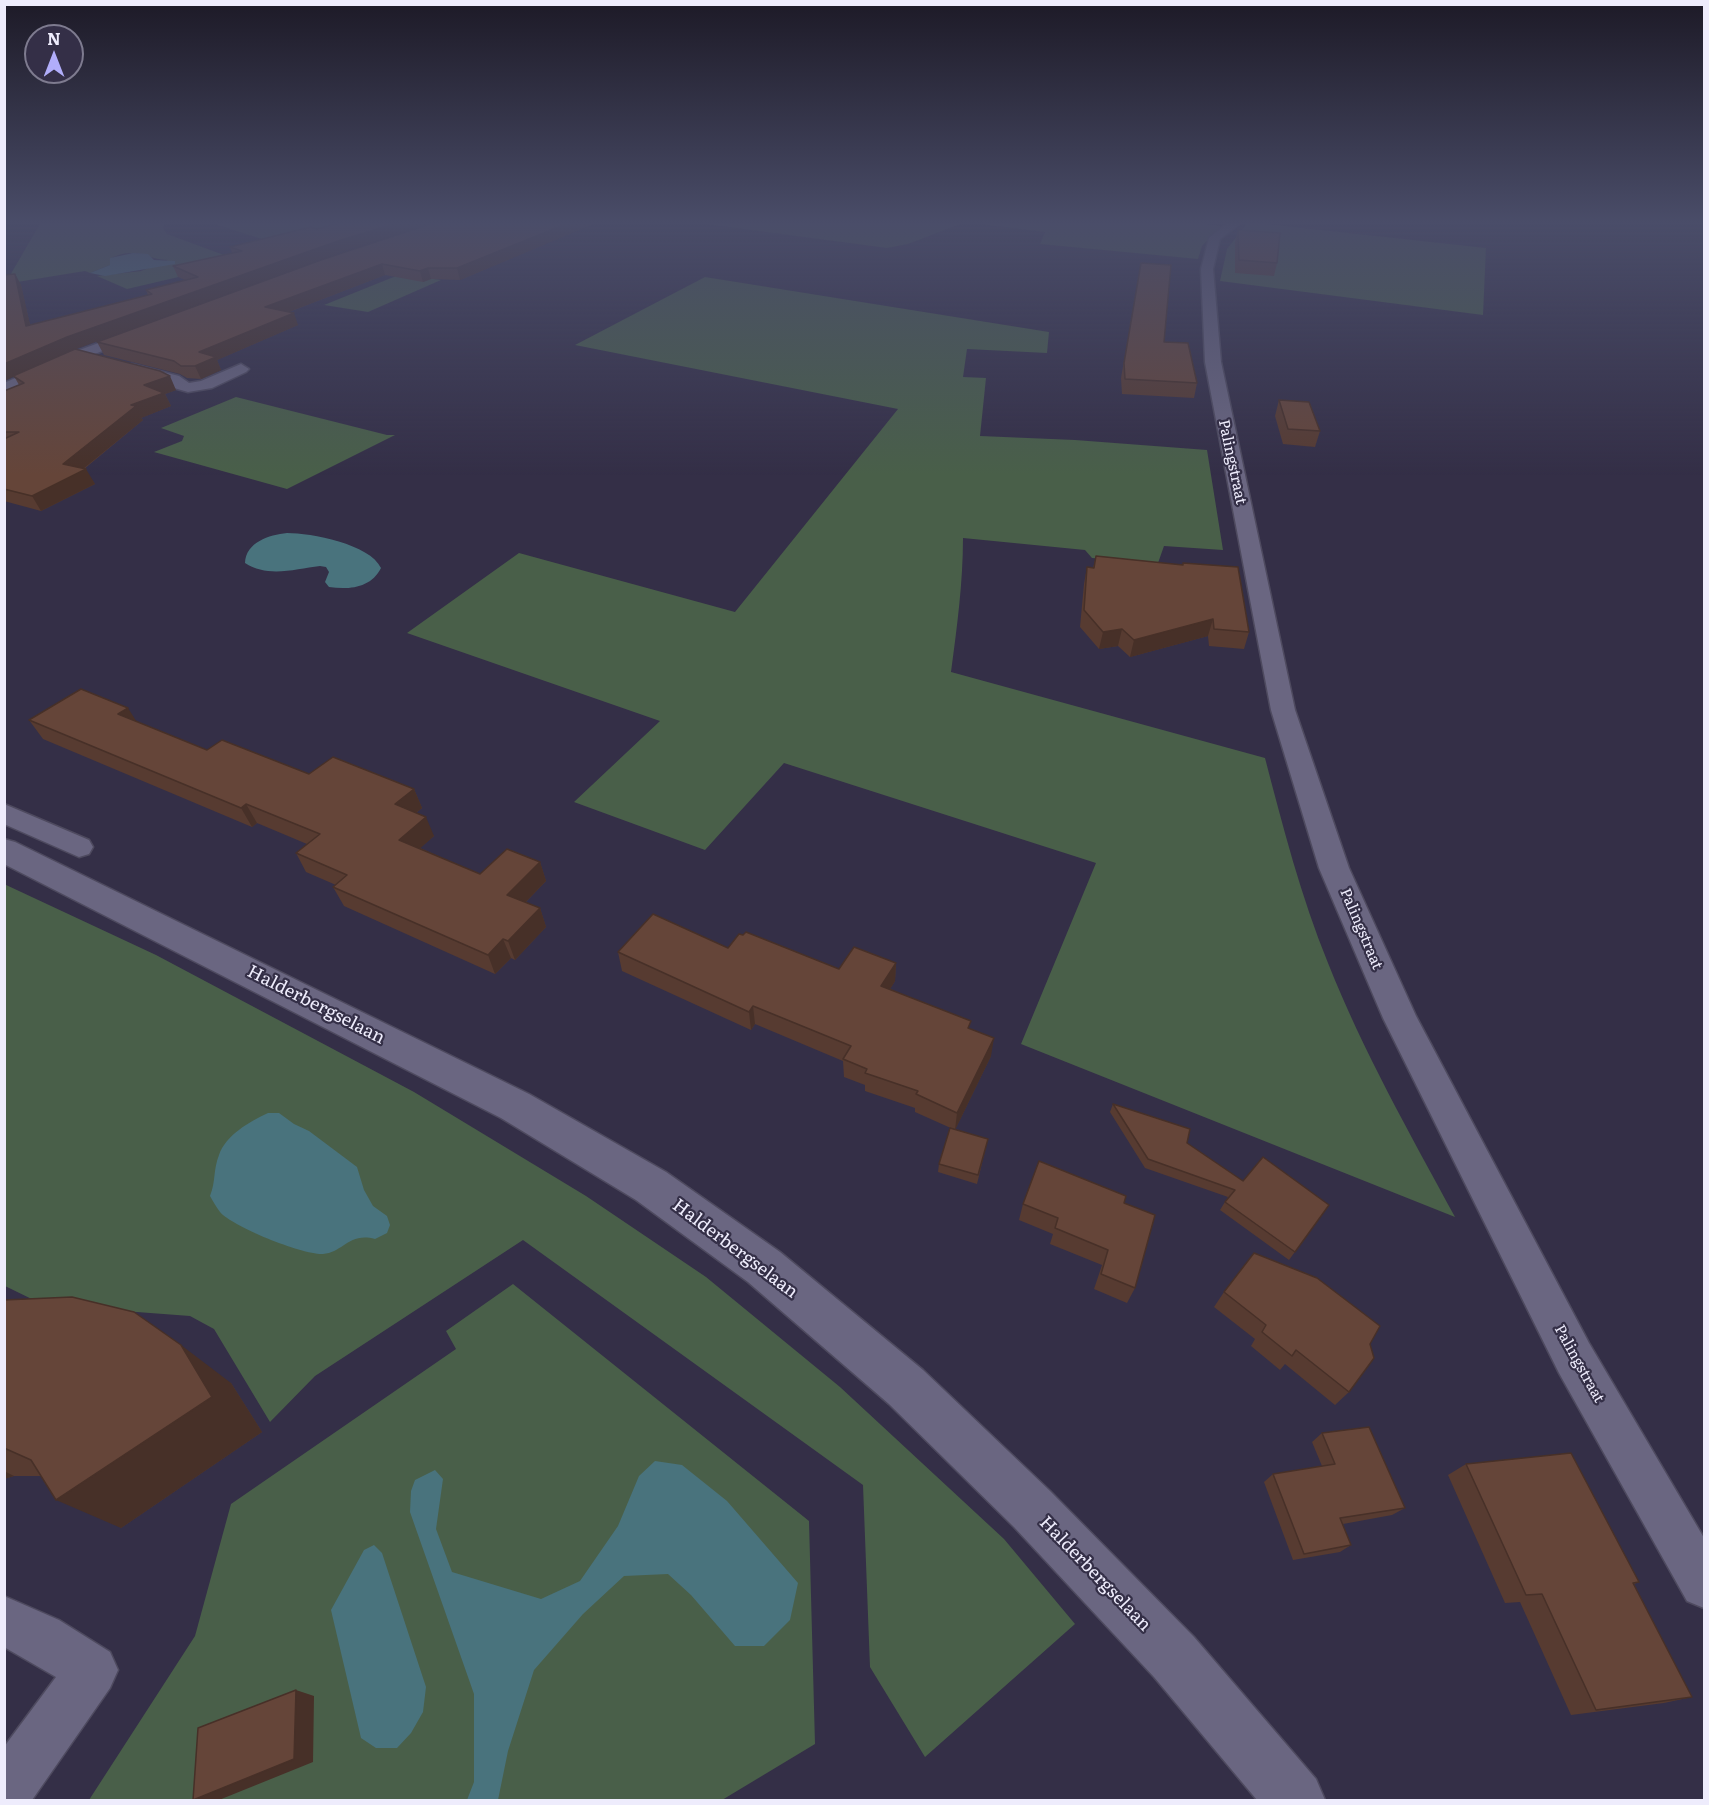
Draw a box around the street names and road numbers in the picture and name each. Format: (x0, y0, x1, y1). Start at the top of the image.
street label: Palingstraat (1214, 418, 1250, 506)
street label: Palingstraat (1336, 886, 1386, 972)
street label: Halderbergselaan (244, 961, 388, 1049)
street label: Halderbergselaan (668, 1195, 802, 1303)
street label: Palingstraat (1550, 1322, 1608, 1406)
street label: Halderbergselaan (1035, 1512, 1155, 1636)

